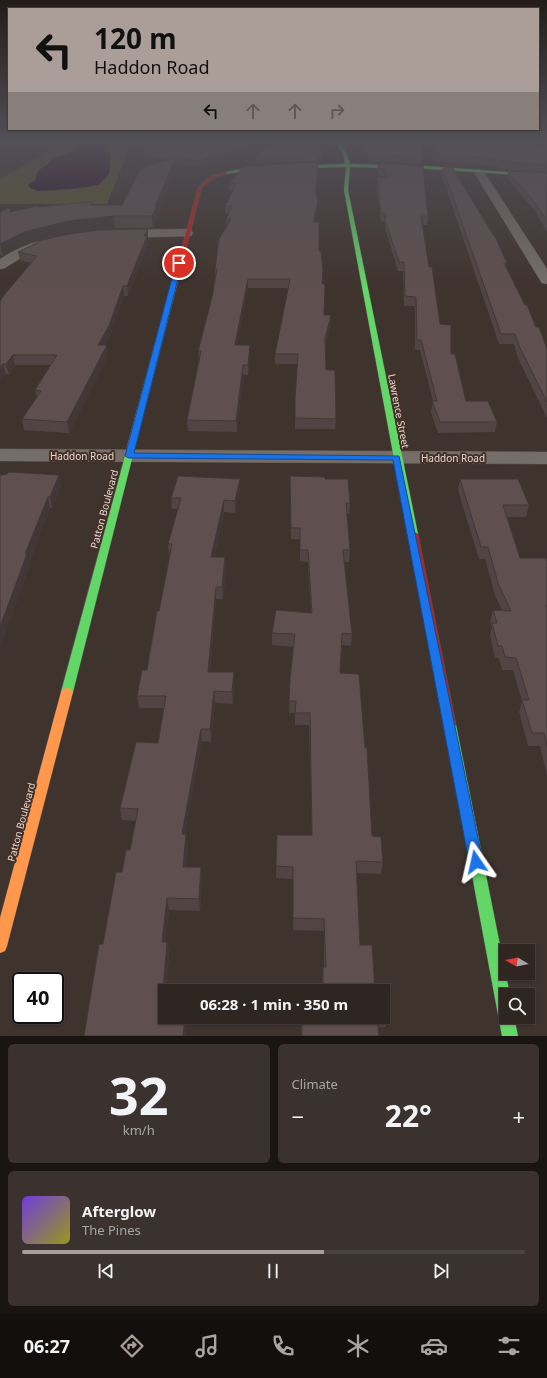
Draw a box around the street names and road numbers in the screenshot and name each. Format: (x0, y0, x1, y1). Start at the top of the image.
street label: Lawrence Street (385, 373, 413, 450)
street label: Haddon Road (50, 449, 114, 463)
street label: Haddon Road (421, 451, 485, 465)
street label: Patton Boulevard (87, 468, 121, 550)
street label: Patton Boulevard (4, 781, 38, 863)

